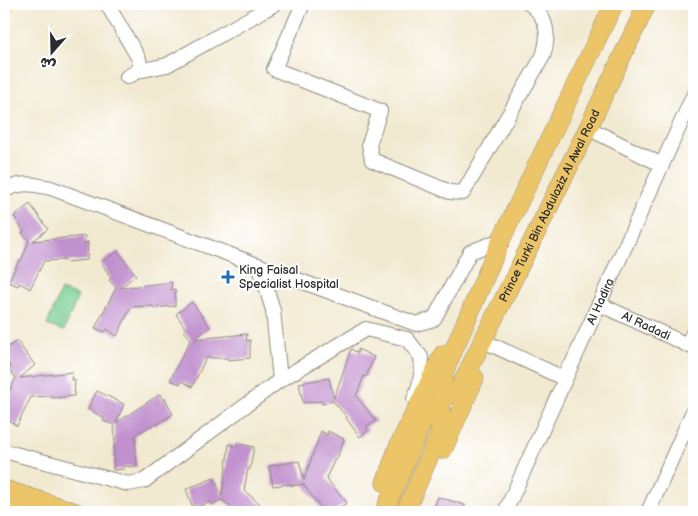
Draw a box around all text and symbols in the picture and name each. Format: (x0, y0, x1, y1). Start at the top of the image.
north arrow (28, 28, 78, 78)
text: ش (38, 53, 58, 74)
street label: Prince Turki Bin Abdulaziz Al Awal Road (496, 107, 604, 305)
place label: King Faisal Specialist Hospital (239, 263, 339, 292)
marker: King Faisal Specialist Hospital (221, 270, 235, 284)
street label: Al Hadira (584, 276, 618, 327)
street label: Al Radadi (619, 309, 673, 344)

